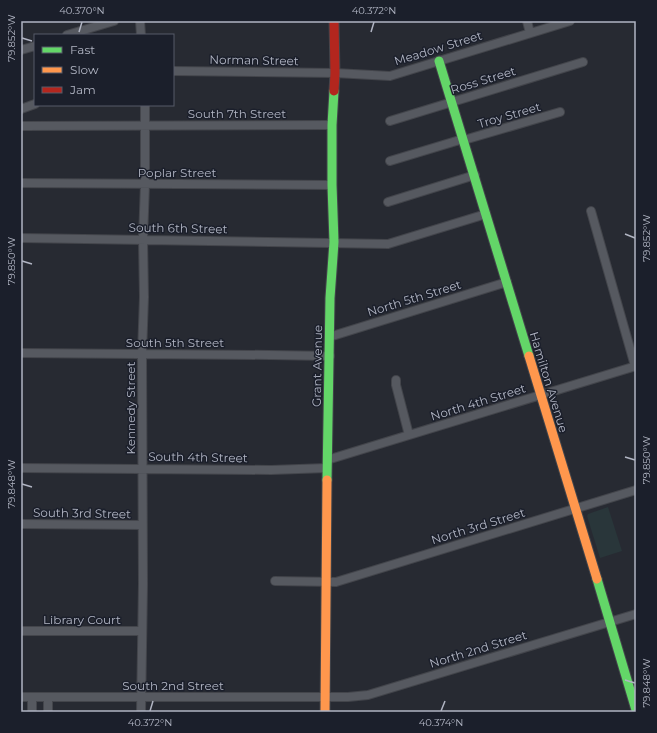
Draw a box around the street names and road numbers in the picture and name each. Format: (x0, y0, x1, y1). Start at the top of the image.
street label: Meadow Street (392, 27, 484, 68)
street label: Norman Street (209, 52, 299, 68)
street label: Ross Street (449, 63, 518, 97)
street label: Troy Street (476, 99, 542, 131)
street label: South 7th Street (188, 106, 286, 121)
street label: Poplar Street (138, 165, 216, 180)
street label: South 6th Street (128, 220, 228, 236)
street label: North 5th Street (365, 277, 463, 319)
street label: Grant Avenue (309, 325, 325, 407)
street label: Hamilton Avenue (527, 330, 571, 434)
street label: South 5th Street (126, 335, 224, 350)
street label: Kennedy Street (123, 361, 138, 454)
street label: North 4th Street (429, 380, 528, 424)
street label: South 4th Street (148, 449, 248, 465)
street label: South 3rd Street (33, 505, 131, 521)
street label: North 3rd Street (429, 505, 527, 547)
street label: Library Court (43, 612, 121, 627)
street label: North 2nd Street (428, 627, 529, 671)
street label: South 2nd Street (122, 678, 224, 693)

